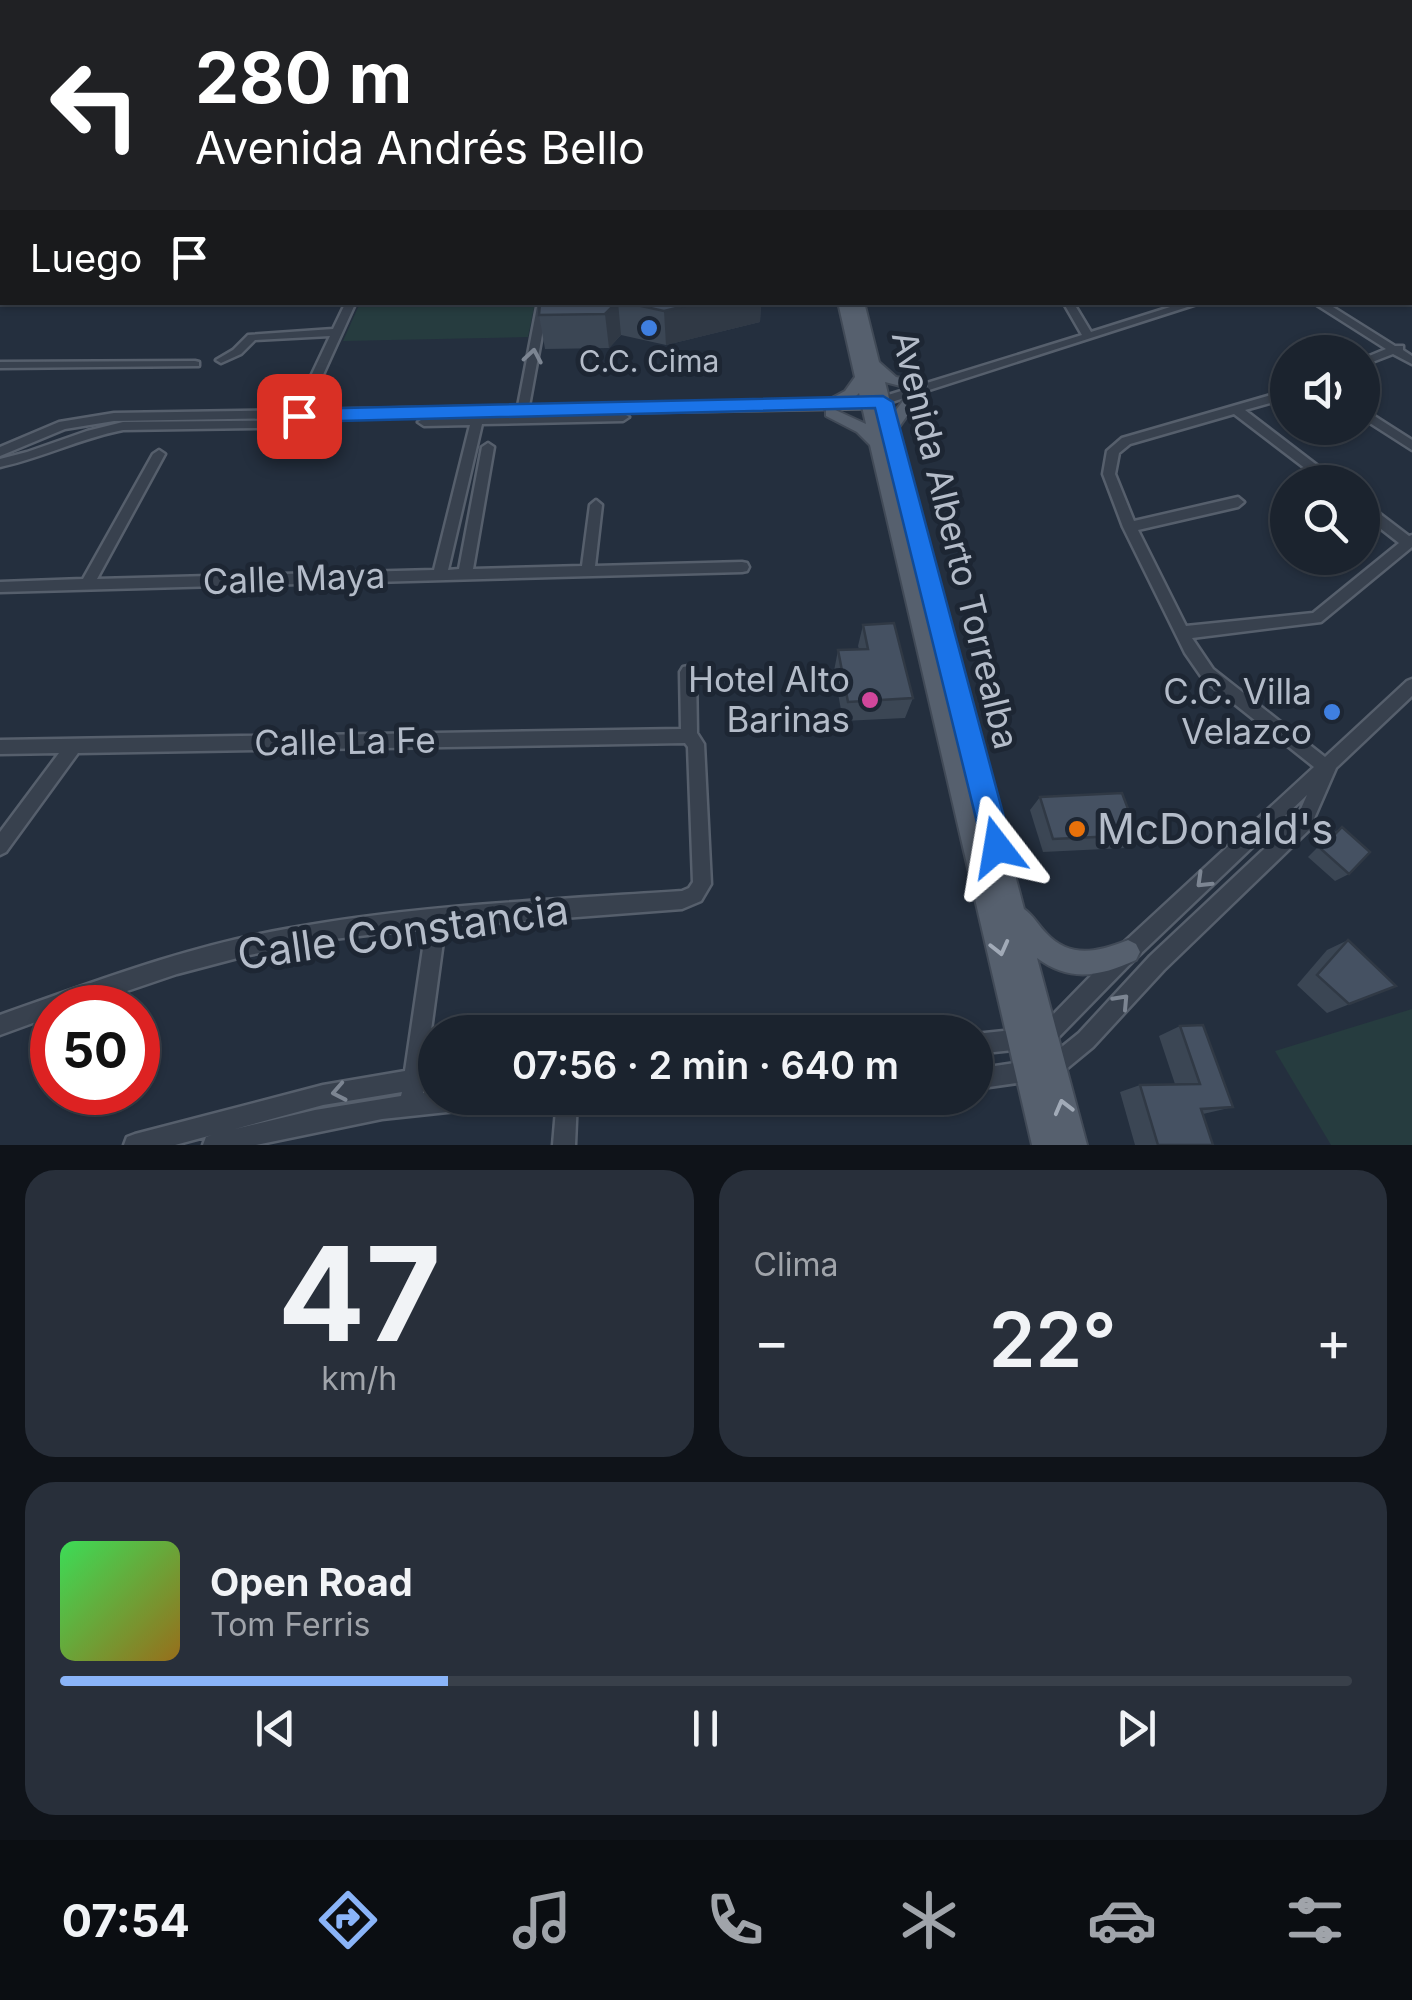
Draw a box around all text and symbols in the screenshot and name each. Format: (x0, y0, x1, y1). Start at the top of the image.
text: 280 m (195, 35, 412, 120)
icon: left (30, 40, 160, 170)
text: Avenida Andrés Bello (195, 120, 645, 175)
icon: arrive (162, 230, 217, 285)
text: Luego (30, 235, 142, 281)
marker: C.C. Cima (638, 317, 660, 339)
street label: Avenida Alberto Torrealba (884, 327, 1028, 753)
map controls (1270, 335, 1380, 575)
button: sound (1270, 335, 1380, 445)
place label: C.C. Cima (579, 343, 719, 379)
one-way arrow (522, 348, 543, 365)
pin (257, 374, 342, 459)
icon: arrive (272, 389, 327, 444)
button: search (1270, 465, 1380, 575)
street label: Calle Maya (202, 554, 386, 602)
place label: Hotel Alto Barinas (688, 658, 850, 740)
place label: C.C. Villa Velazco (1163, 670, 1312, 752)
marker: Hotel Alto Barinas (859, 689, 881, 711)
marker: C.C. Villa Velazco (1321, 701, 1343, 723)
street label: Calle La Fe (254, 718, 436, 764)
position arrow (945, 795, 1049, 899)
place label: McDonald's (1097, 803, 1333, 854)
marker: McDonald's (1066, 818, 1088, 840)
one-way arrow (1197, 869, 1215, 887)
street label: Calle Constancia (234, 883, 572, 980)
one-way arrow (988, 939, 1009, 956)
speed limit sign: 50 (30, 985, 160, 1115)
one-way arrow (1110, 994, 1128, 1012)
text: 07:56 · 2 min · 640 m (512, 1042, 899, 1088)
one-way arrow (331, 1080, 348, 1101)
one-way arrow (1053, 1099, 1074, 1116)
text: 47 (277, 1215, 441, 1372)
text: Clima (754, 1245, 838, 1284)
text: 22° (989, 1294, 1117, 1385)
text: − (754, 1308, 790, 1374)
text: + (1316, 1308, 1352, 1374)
text: km/h (321, 1359, 397, 1398)
text: Open Road (210, 1559, 413, 1605)
text: Tom Ferris (210, 1605, 370, 1644)
icon: previous (248, 1701, 303, 1756)
icon: pause (678, 1701, 733, 1756)
icon: next (1109, 1701, 1164, 1756)
icon: directions (313, 1885, 383, 1955)
icon: music (507, 1885, 577, 1955)
icon: phone (700, 1885, 770, 1955)
icon: climate (894, 1885, 964, 1955)
icon: car (1087, 1885, 1157, 1955)
icon: filters (1280, 1885, 1350, 1955)
text: 07:54 (62, 1893, 190, 1948)

